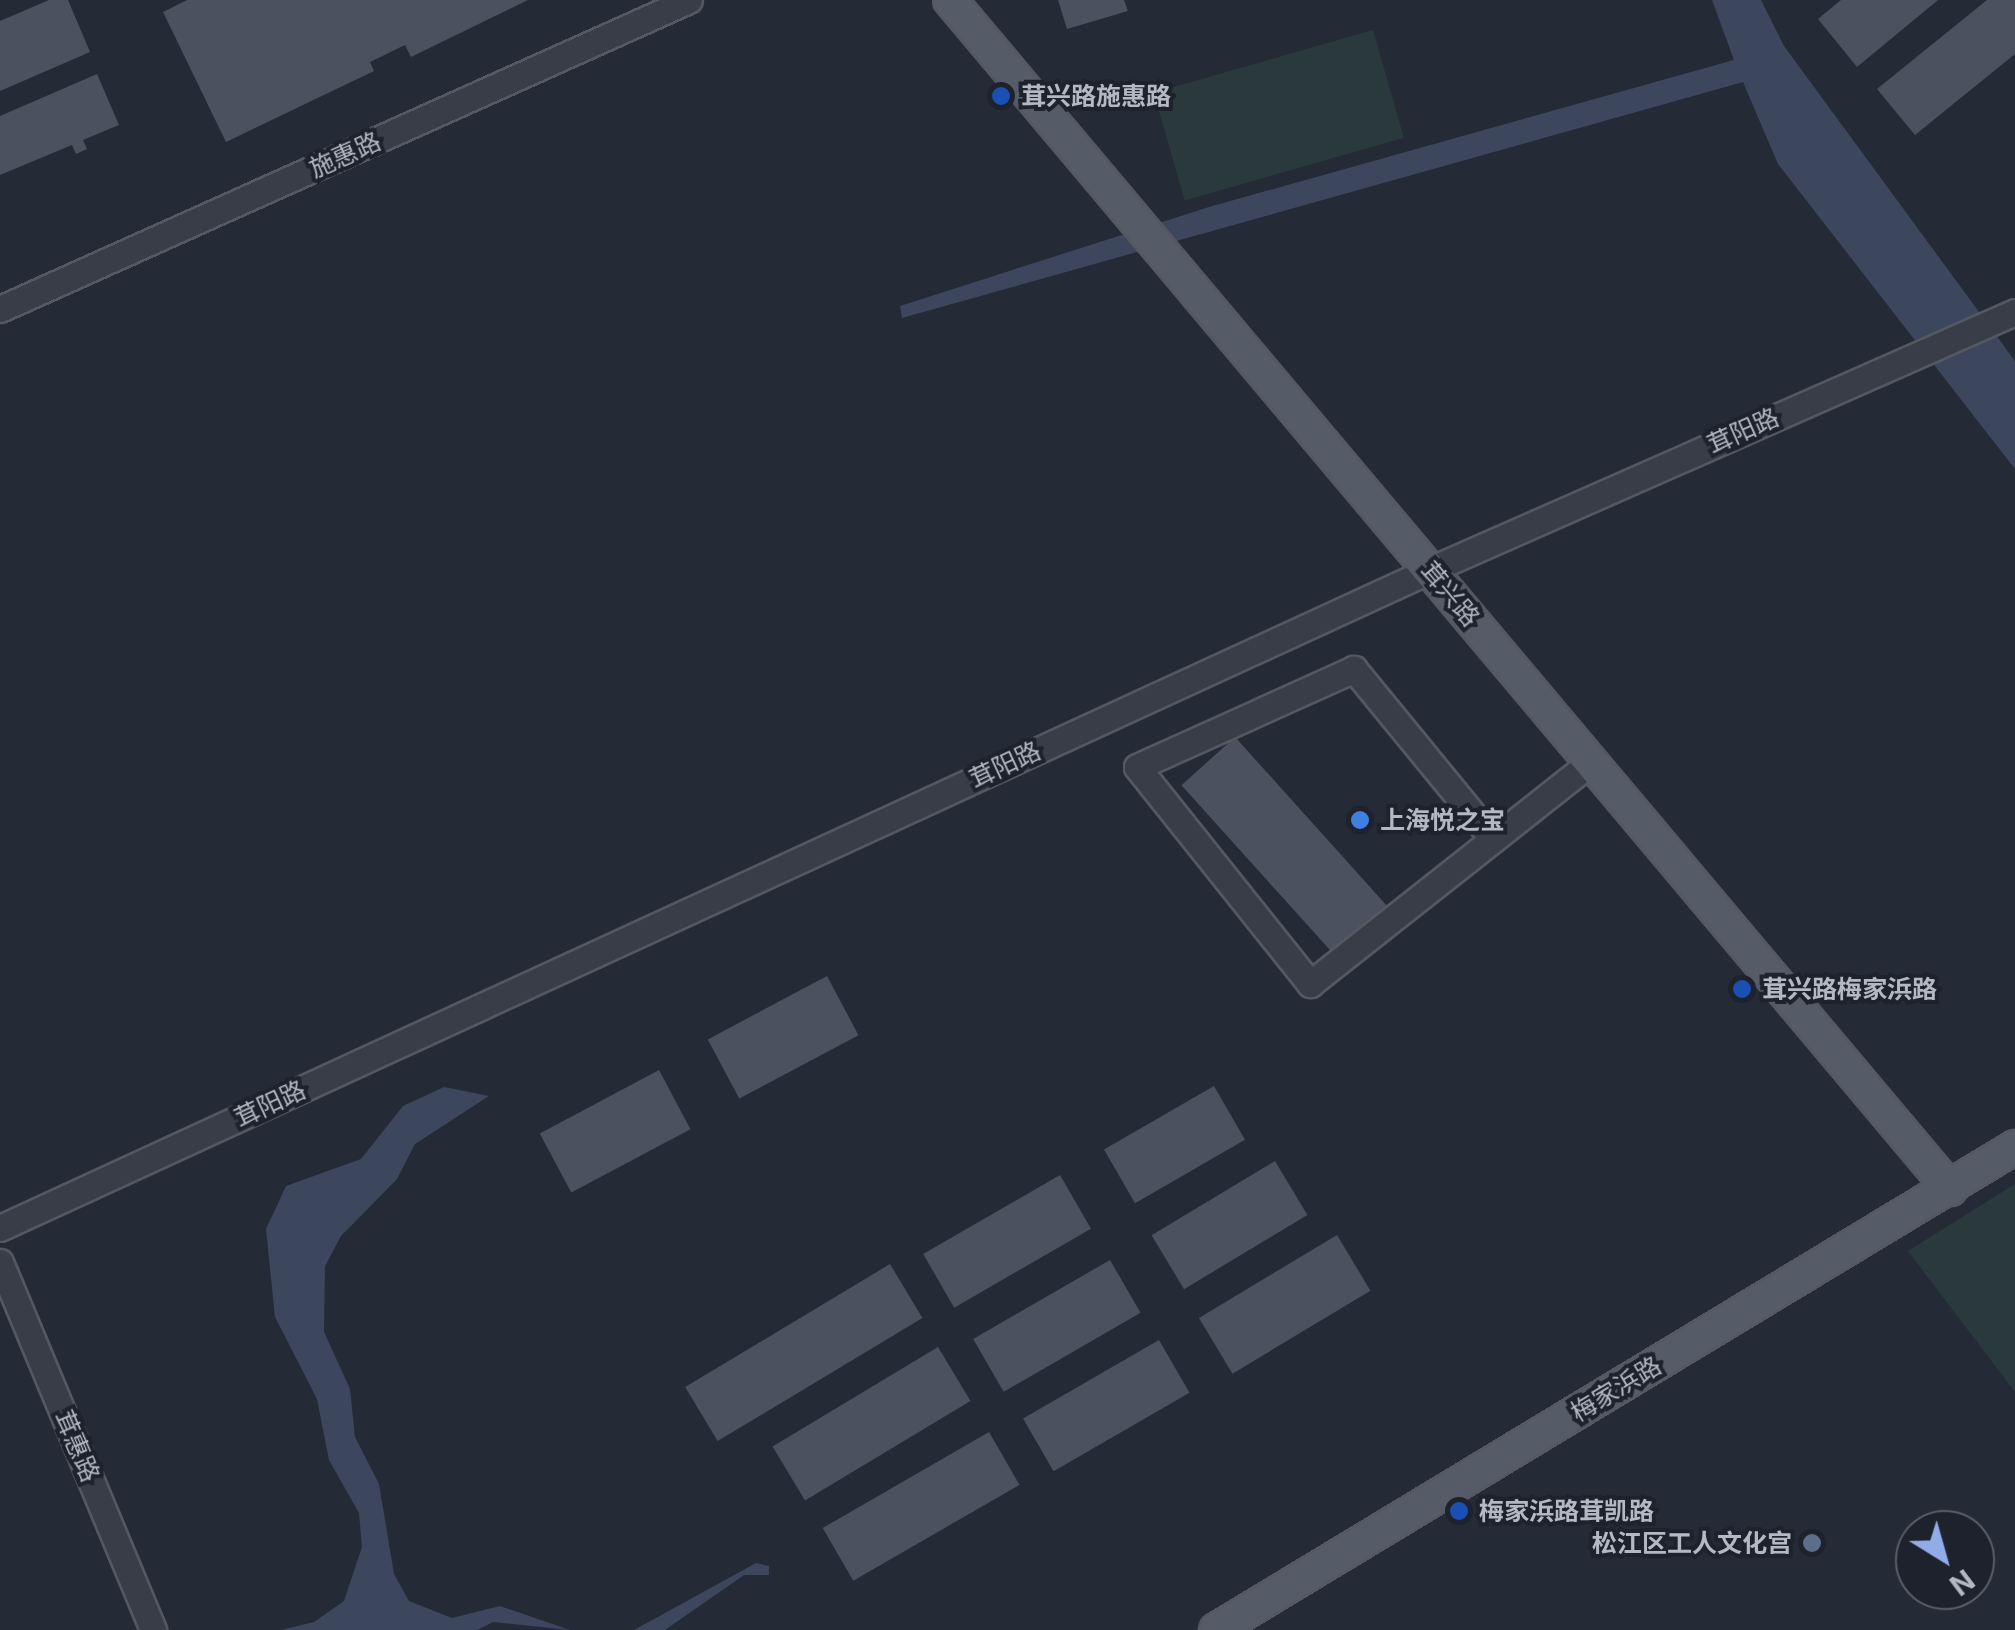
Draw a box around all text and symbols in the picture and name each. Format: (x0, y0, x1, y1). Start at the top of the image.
place label: 茸兴路施惠路 (1021, 81, 1171, 111)
marker: 茸兴路施惠路 (990, 85, 1012, 107)
street label: 施惠路 (305, 126, 385, 184)
street label: 茸阳路 (1703, 402, 1783, 460)
street label: 茸兴路 (1414, 556, 1486, 632)
street label: 茸阳路 (965, 736, 1045, 794)
place label: 上海悦之宝 (1380, 805, 1505, 835)
marker: 上海悦之宝 (1349, 809, 1371, 831)
place label: 茸兴路梅家浜路 (1762, 974, 1937, 1004)
marker: 茸兴路梅家浜路 (1731, 978, 1753, 1000)
street label: 茸阳路 (230, 1075, 310, 1133)
street label: 梅家浜路 (1565, 1350, 1667, 1428)
street label: 茸惠路 (49, 1406, 105, 1486)
place label: 梅家浜路茸凯路 (1479, 1496, 1654, 1526)
marker: 梅家浜路茸凯路 (1448, 1500, 1470, 1522)
north arrow (1895, 1510, 1995, 1610)
place label: 松江区工人文化宫 (1592, 1528, 1792, 1558)
marker: 松江区工人文化宫 (1801, 1532, 1823, 1554)
text: N (1943, 1562, 1981, 1602)

